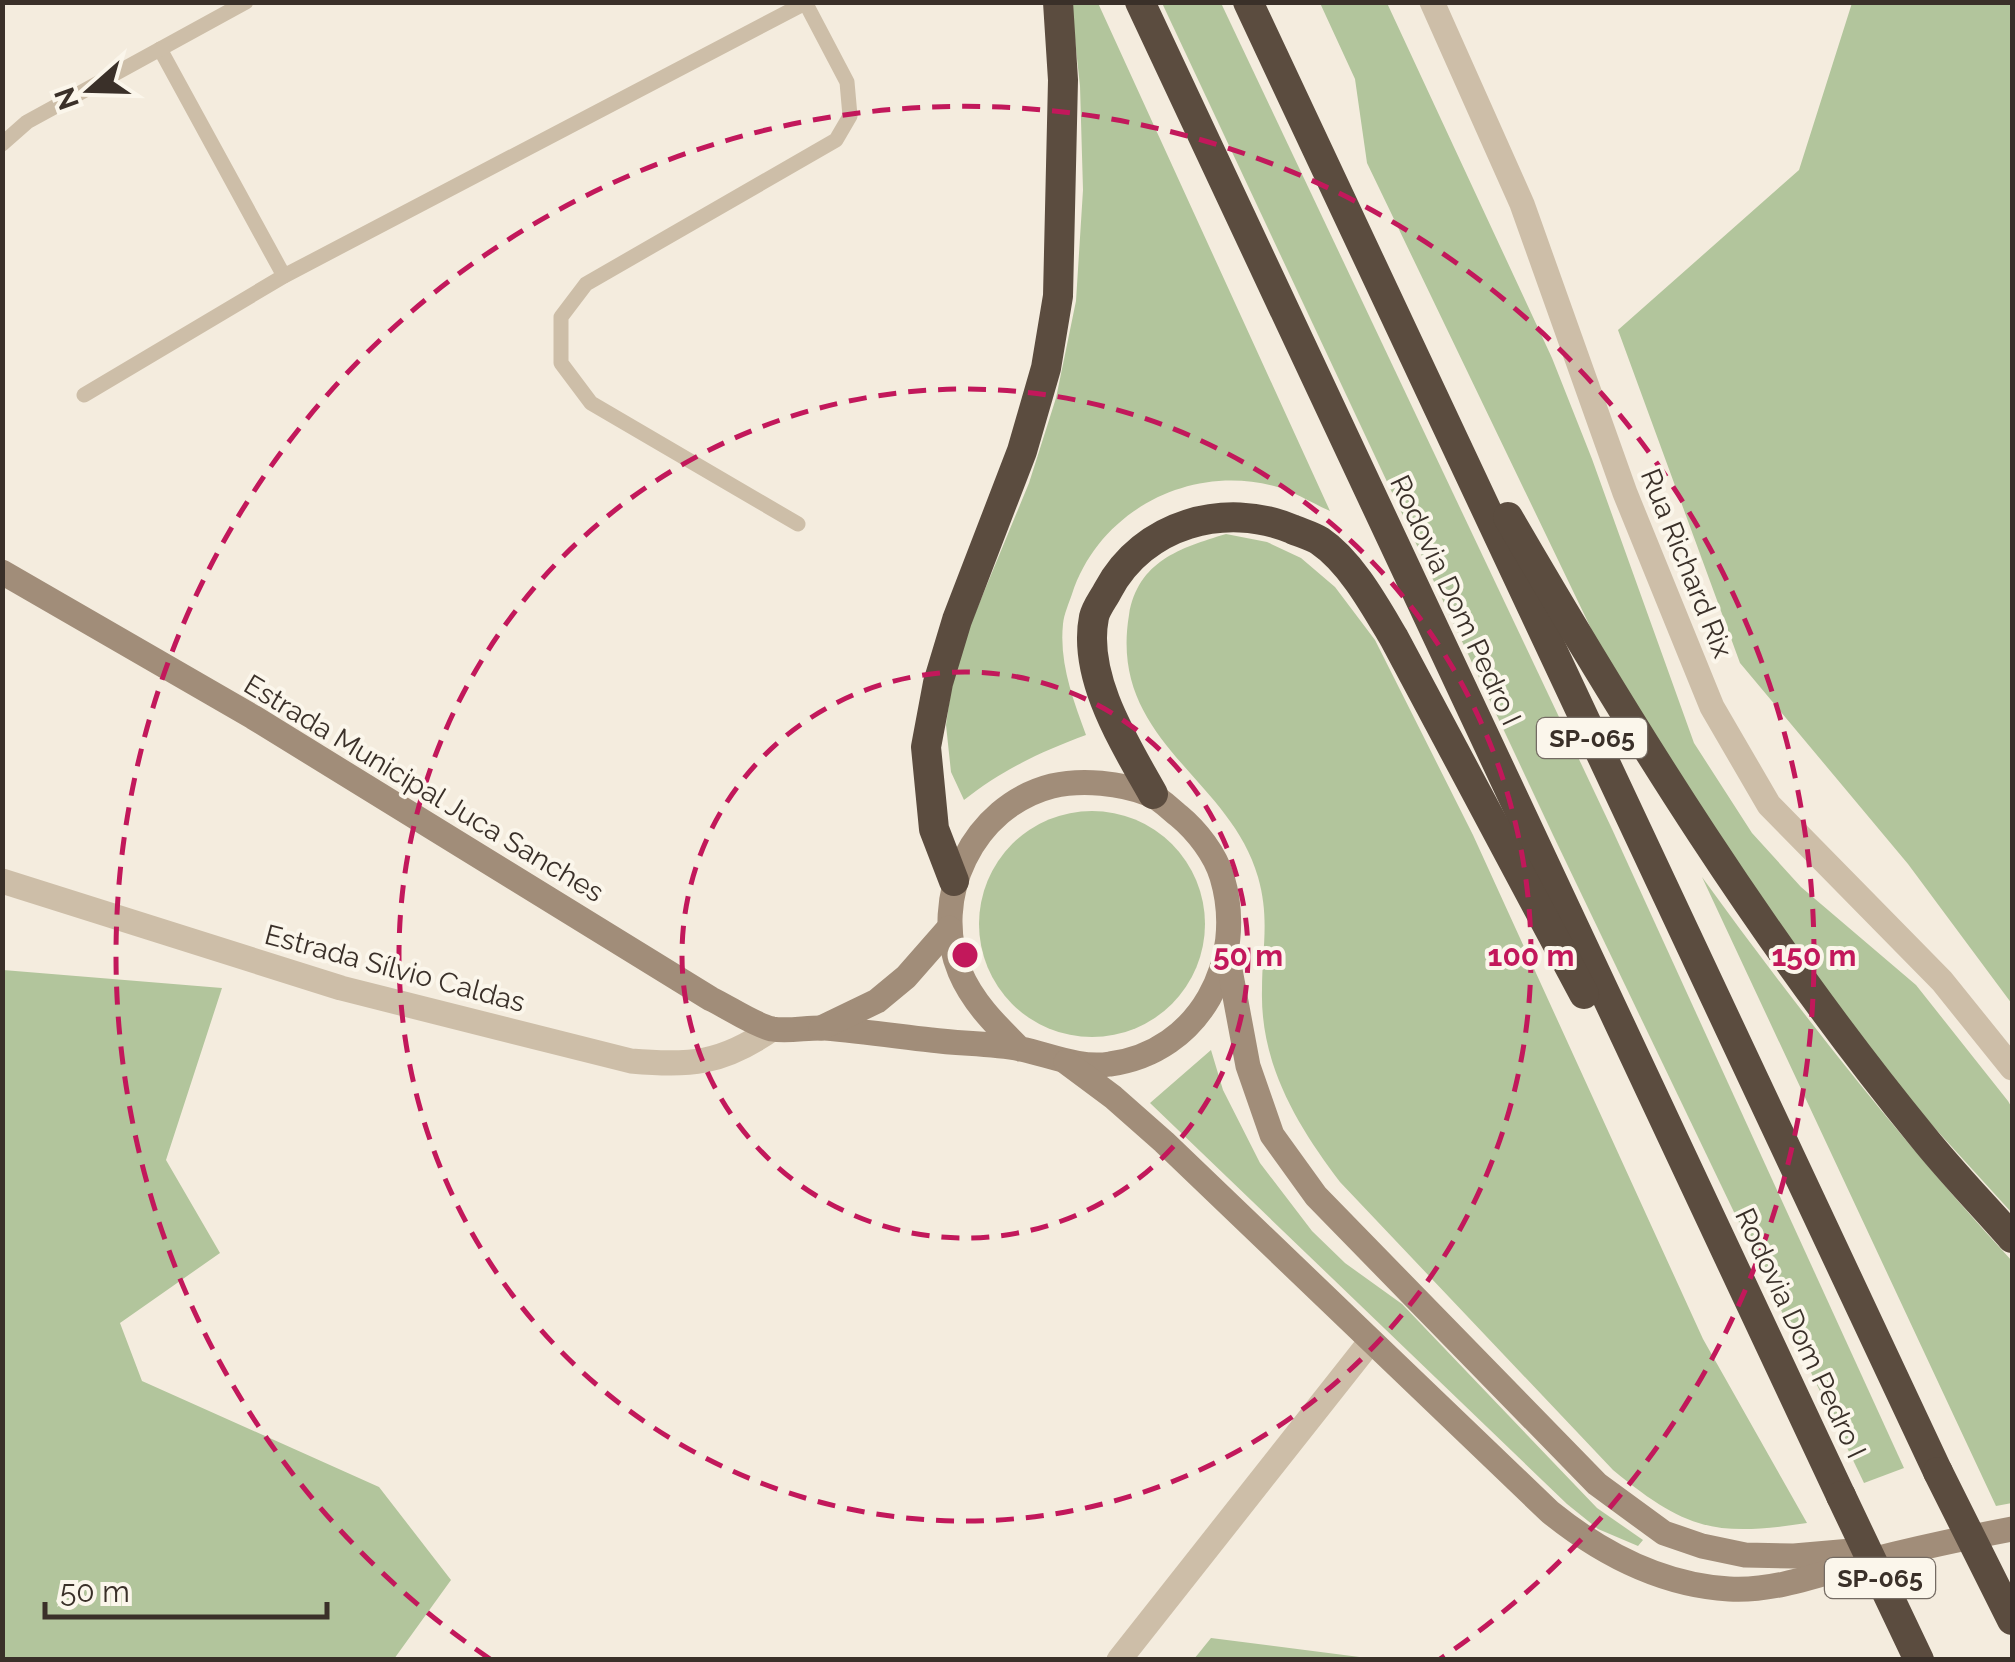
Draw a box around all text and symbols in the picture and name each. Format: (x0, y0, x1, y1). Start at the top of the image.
north arrow (40, 40, 140, 140)
text: N (48, 83, 86, 114)
street label: Rua Richard Rix (1634, 464, 1739, 662)
street label: Rodovia Dom Pedro I (1383, 470, 1528, 731)
street label: Estrada Municipal Juca Sanches (238, 668, 609, 909)
road number: SP-065 (1537, 718, 1647, 758)
street label: Estrada Sílvio Caldas (261, 918, 529, 1019)
centre of rings (947, 937, 983, 973)
text: 50 m (1213, 938, 1283, 973)
text: 100 m (1488, 938, 1574, 973)
text: 150 m (1772, 938, 1857, 973)
street label: Rodovia Dom Pedro I (1728, 1203, 1873, 1464)
scale bar (45, 1557, 328, 1619)
road number: SP-065 (1825, 1558, 1935, 1598)
text: 50 m (60, 1574, 130, 1609)

